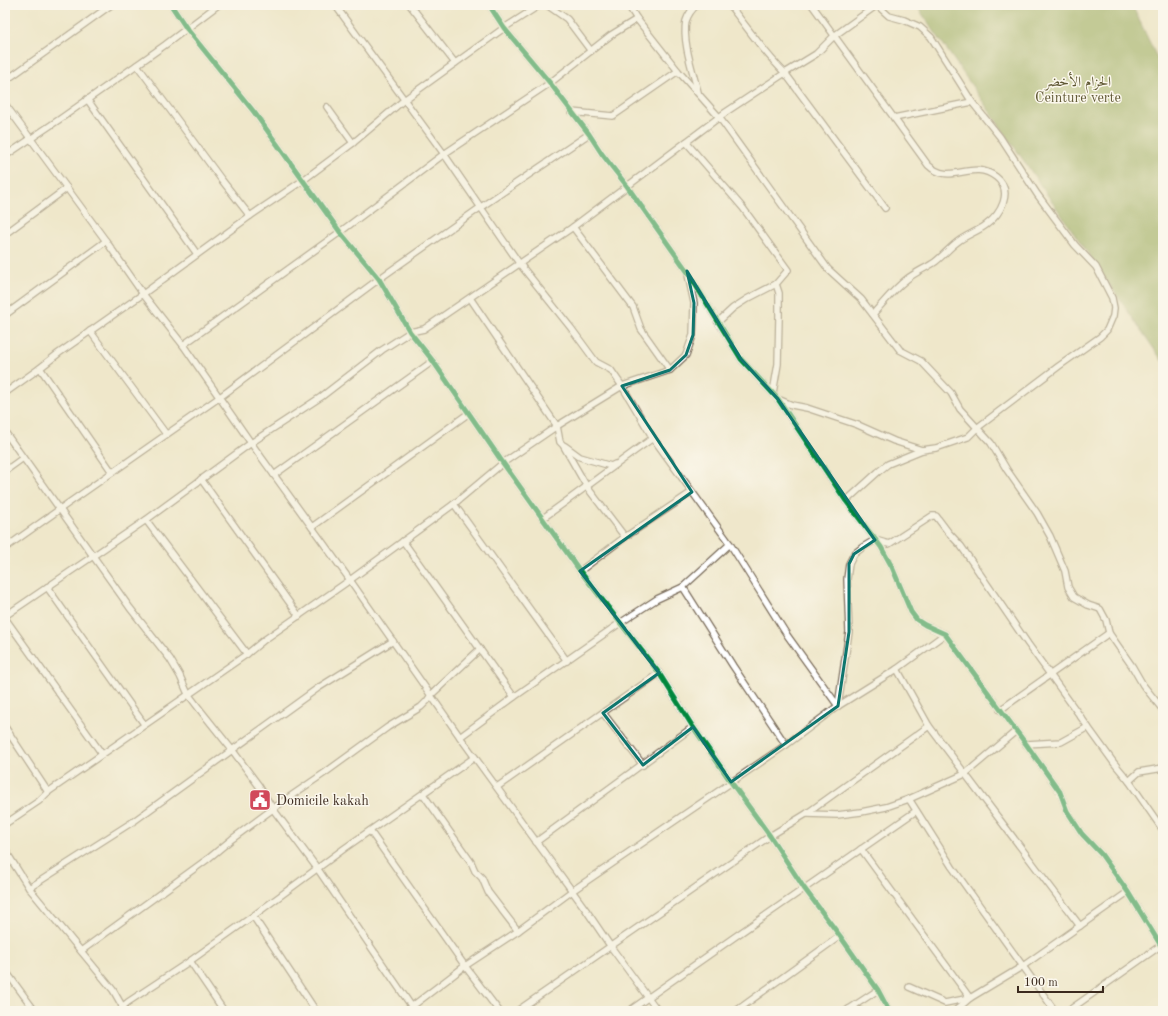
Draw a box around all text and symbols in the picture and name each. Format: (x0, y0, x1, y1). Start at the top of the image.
park label: الحزام الأخضر Ceinture verte (1035, 71, 1121, 105)
public building icon: Domicile kakah (247, 787, 273, 813)
place label: Domicile kakah (276, 794, 369, 808)
scale bar (1018, 968, 1103, 994)
text: 100 m (1024, 977, 1058, 989)

